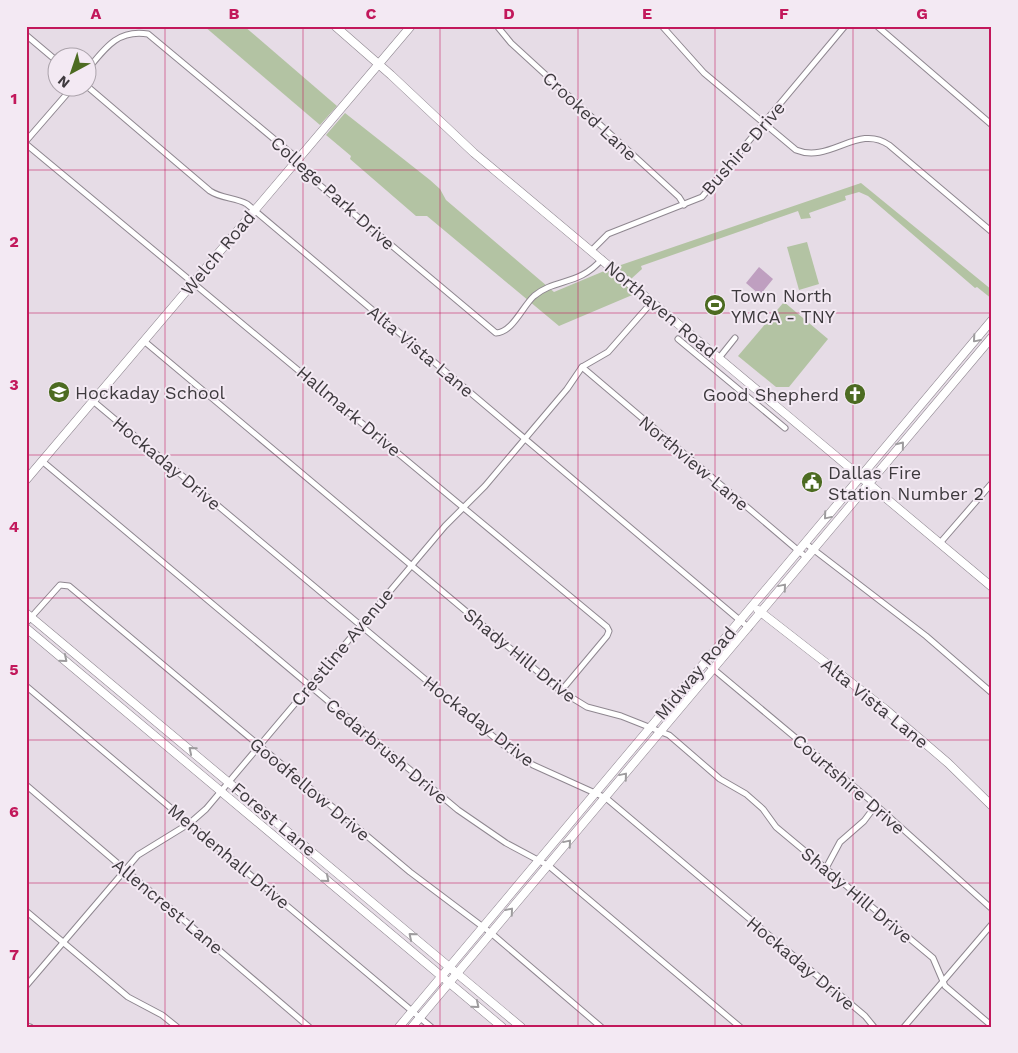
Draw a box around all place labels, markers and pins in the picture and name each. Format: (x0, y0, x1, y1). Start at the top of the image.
place label: Town North YMCA - TNY (731, 285, 836, 327)
sports icon: Town North YMCA - TNY (703, 293, 727, 317)
school or university icon: Hockaday School (47, 380, 71, 404)
place label: Hockaday School (75, 382, 225, 403)
church icon: Good Shepherd (843, 382, 867, 406)
place label: Good Shepherd (703, 384, 839, 405)
place label: Dallas Fire Station Number 2 (828, 462, 984, 504)
public building icon: Dallas Fire Station Number 2 (800, 470, 824, 494)

